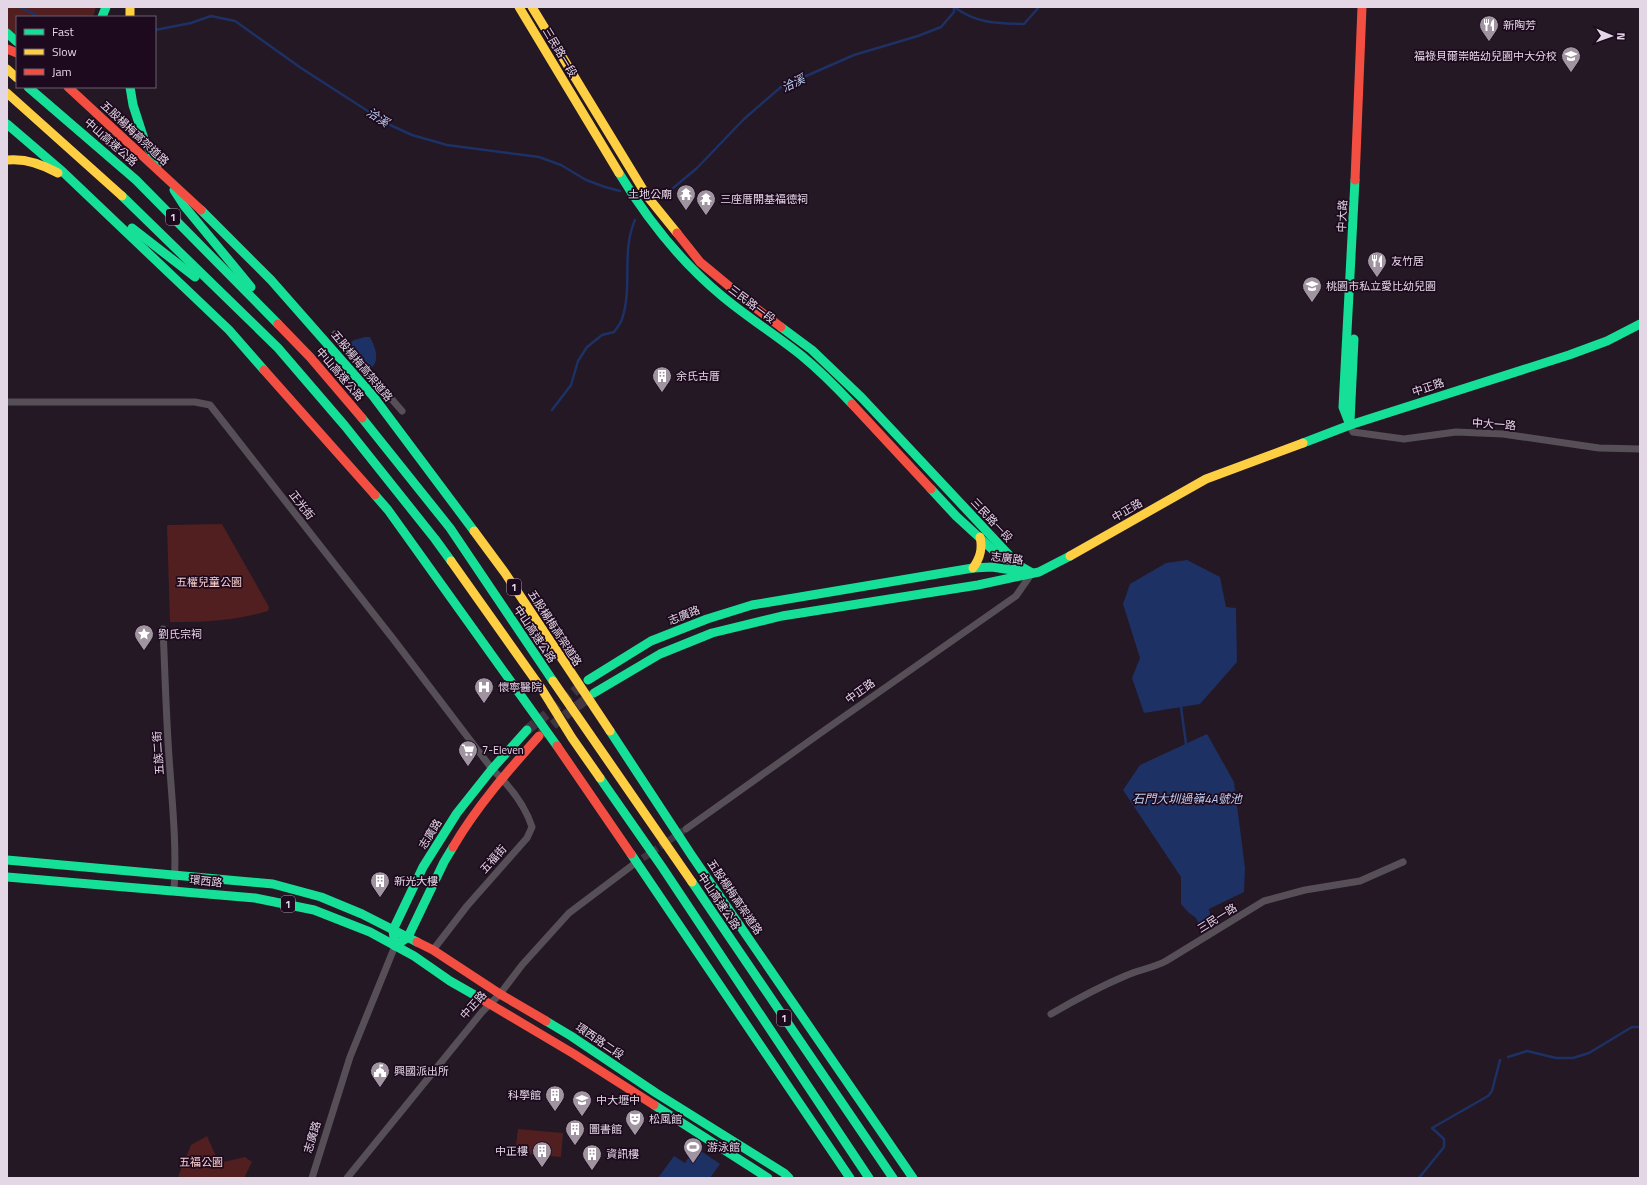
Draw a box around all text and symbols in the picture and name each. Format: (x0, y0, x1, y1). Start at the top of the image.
restaurant icon: 新陶芳 (1478, 14, 1500, 42)
legend (16, 16, 156, 88)
north arrow (1591, 16, 1631, 56)
place label: 新陶芳 (1503, 17, 1536, 33)
text: Fast (52, 22, 75, 41)
street label: 三民路一段 (539, 24, 581, 80)
text: N (1613, 32, 1629, 40)
text: Slow (52, 42, 77, 61)
school or university icon: 福祿貝爾崇皓幼兒園中大分校 (1560, 45, 1582, 73)
place label: 福祿貝爾崇皓幼兒園中大分校 (1414, 48, 1557, 64)
text: Jam (52, 62, 72, 81)
water label: 洽溪 (778, 68, 810, 97)
street label: 五股楊梅高架道路 (97, 97, 173, 169)
water label: 洽溪 (363, 102, 395, 133)
street label: 中山高速公路 (81, 114, 141, 170)
temple icon: 土地公廟 (675, 183, 697, 211)
place label: 土地公廟 (628, 186, 672, 202)
temple icon: 三座厝開基福德祠 (695, 188, 717, 216)
place label: 三座厝開基福德祠 (720, 191, 808, 207)
street label: 中大路 (1333, 199, 1351, 233)
road number: 1 (166, 209, 180, 225)
restaurant icon: 友竹居 (1366, 250, 1388, 278)
place label: 友竹居 (1391, 253, 1424, 269)
school or university icon: 桃園市私立愛比幼兒園 (1301, 275, 1323, 303)
place label: 桃園市私立愛比幼兒園 (1326, 278, 1436, 294)
street label: 三民路一段 (725, 281, 779, 327)
street label: 五股楊梅高架道路 (328, 327, 396, 405)
street label: 中山高速公路 (312, 344, 368, 404)
building icon: 余氏古厝 (651, 365, 673, 393)
place label: 余氏古厝 (676, 368, 720, 384)
street label: 中正路 (1410, 374, 1446, 400)
street label: 中大一路 (1471, 414, 1517, 434)
street label: 正光街 (286, 487, 318, 523)
street label: 三民路一段 (967, 494, 1017, 546)
street label: 中正路 (1109, 495, 1145, 525)
street label: 志廣路 (990, 548, 1024, 568)
park label: 五權兒童公園 (176, 574, 242, 590)
road number: 1 (507, 579, 521, 595)
street label: 五股楊梅高架道路 (524, 587, 586, 669)
street label: 中山高速公路 (510, 602, 560, 666)
street label: 志廣路 (666, 602, 702, 628)
place icon: 劉氏宗祠 (133, 623, 155, 651)
place label: 劉氏宗祠 (158, 626, 202, 642)
street label: 中正路 (842, 675, 878, 707)
hospital icon: 懷寧醫院 (473, 676, 495, 704)
place label: 懷寧醫院 (498, 679, 542, 695)
street label: 五族二街 (148, 730, 168, 776)
supermarket icon: 7-Eleven (457, 739, 479, 767)
place label: 7-Eleven (482, 742, 524, 758)
water label: 石門大圳過嶺4A號池 (1132, 789, 1244, 808)
street label: 志廣路 (414, 816, 446, 852)
street label: 五福街 (476, 841, 510, 877)
street label: 五股楊梅高架道路 (704, 856, 766, 938)
street label: 中山高速公路 (694, 869, 744, 933)
building icon: 新光大樓 (369, 870, 391, 898)
street label: 環西路 (189, 871, 223, 891)
place label: 新光大樓 (394, 873, 438, 889)
road number: 1 (281, 896, 295, 912)
street label: 三民一路 (1194, 900, 1240, 936)
street label: 中正路 (456, 987, 490, 1023)
road number: 1 (777, 1010, 791, 1026)
street label: 環西路二段 (573, 1019, 627, 1063)
public building icon: 興國派出所 (369, 1060, 391, 1088)
place label: 興國派出所 (394, 1063, 449, 1079)
building icon: 科學館 (544, 1084, 566, 1112)
place label: 科學館 (508, 1087, 541, 1103)
school or university icon: 中大壢中 (571, 1089, 593, 1117)
place label: 中大壢中 (596, 1092, 640, 1108)
theatre icon: 松風館 (624, 1108, 646, 1136)
place label: 松風館 (649, 1111, 682, 1127)
building icon: 圖書館 (564, 1118, 586, 1146)
street label: 志廣路 (300, 1119, 324, 1155)
place label: 圖書館 (589, 1121, 622, 1137)
sports icon: 游泳館 (682, 1136, 704, 1164)
place label: 游泳館 (707, 1139, 740, 1155)
building icon: 中正樓 (531, 1140, 553, 1168)
place label: 中正樓 (495, 1143, 528, 1159)
building icon: 資訊樓 (581, 1143, 603, 1171)
place label: 資訊樓 (606, 1146, 639, 1162)
park label: 五福公園 (179, 1154, 223, 1170)

